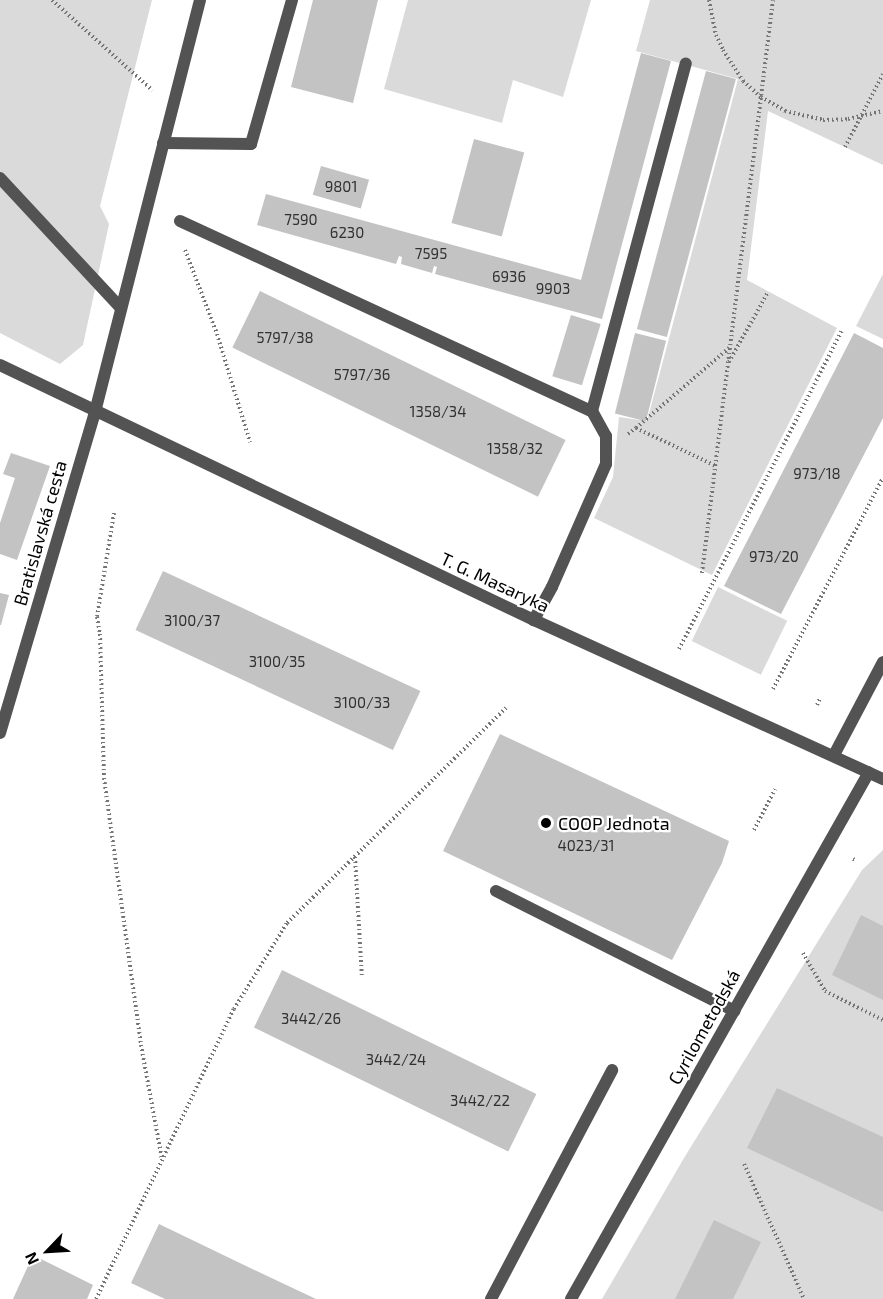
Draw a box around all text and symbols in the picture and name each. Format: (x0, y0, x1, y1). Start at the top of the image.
house number: 9801 (325, 178, 357, 196)
house number: 7590 (284, 211, 318, 229)
house number: 6230 (330, 224, 364, 242)
house number: 7595 (415, 245, 447, 263)
house number: 6936 (492, 268, 526, 286)
house number: 9903 (536, 280, 570, 298)
house number: 5797/38 (256, 329, 314, 347)
house number: 5797/36 (334, 366, 390, 384)
house number: 1358/34 (410, 403, 466, 421)
house number: 1358/32 (487, 440, 543, 458)
street label: Bratislavská cesta (9, 458, 71, 608)
house number: 973/18 (793, 465, 841, 483)
street label: T. G. Masaryka (437, 547, 553, 617)
house number: 973/20 (749, 548, 799, 566)
house number: 3100/37 (164, 612, 220, 630)
house number: 3100/35 (249, 653, 305, 671)
house number: 3100/33 (334, 694, 390, 712)
place label: COOP Jednota (558, 812, 670, 834)
marker: COOP Jednota (539, 816, 553, 830)
house number: 4023/31 (557, 837, 615, 855)
street label: Cyrilometodská (664, 966, 744, 1088)
house number: 3442/26 (281, 1010, 341, 1028)
house number: 3442/24 (366, 1051, 426, 1069)
house number: 3442/22 (450, 1092, 510, 1110)
north arrow (18, 1221, 78, 1281)
text: N (20, 1250, 42, 1268)

